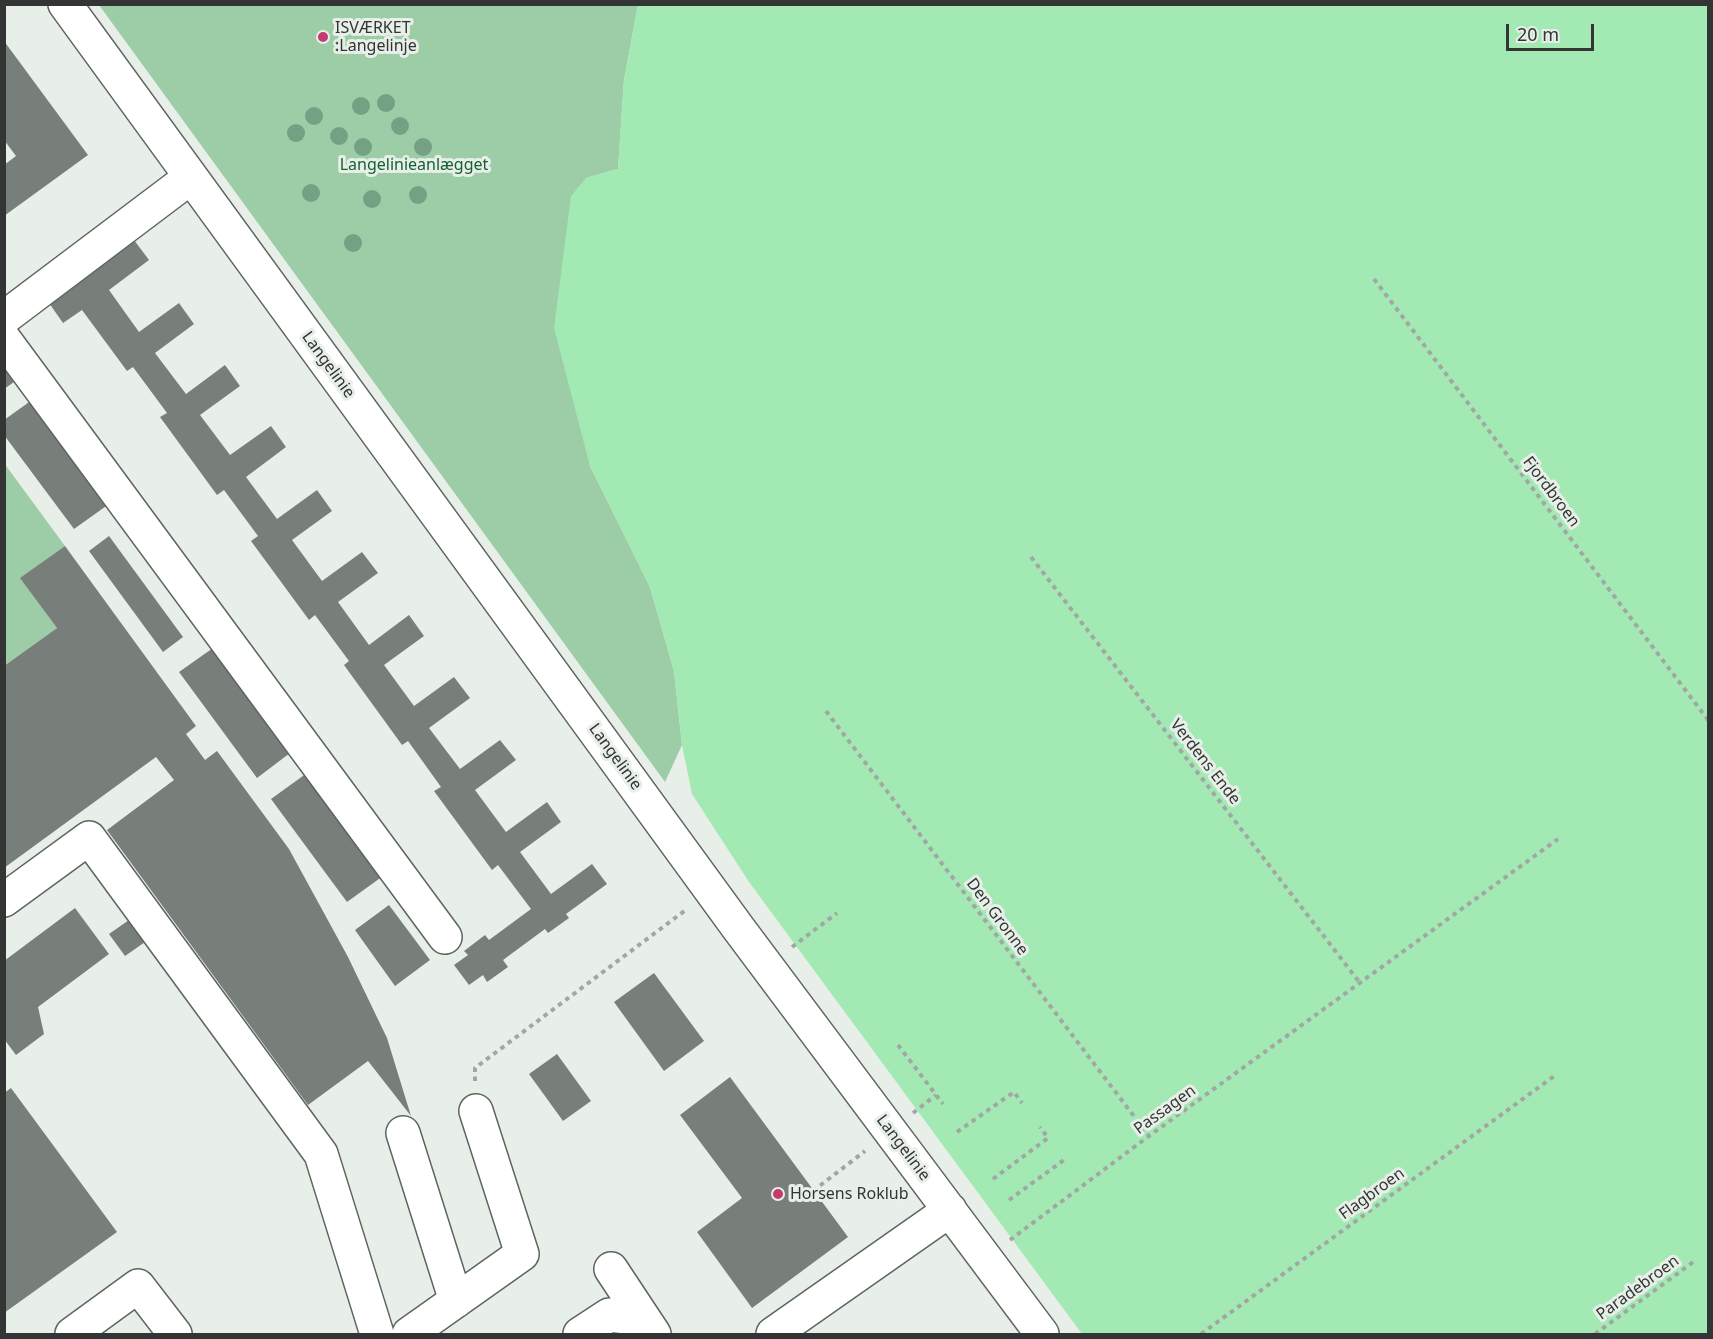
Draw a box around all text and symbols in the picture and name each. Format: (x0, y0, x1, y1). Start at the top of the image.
scale bar (1509, 12, 1598, 50)
place label: ISVÆRKET :Langelinje (335, 18, 417, 56)
text: 20 m (1517, 22, 1559, 46)
marker: ISVÆRKET :Langelinje (316, 30, 330, 44)
park label: Langelinieanlægget (340, 155, 488, 175)
street label: Langelinie (297, 328, 359, 402)
street label: Fjordbroen (1518, 453, 1584, 531)
street label: Verdens Ende (1166, 716, 1244, 808)
street label: Langelinie (584, 720, 646, 794)
street label: Den Gronne (962, 875, 1032, 959)
street label: Passagen (1130, 1081, 1200, 1139)
street label: Langelinie (872, 1111, 934, 1185)
street label: Flagbroen (1336, 1164, 1408, 1224)
place label: Horsens Roklub (790, 1184, 909, 1204)
marker: Horsens Roklub (771, 1187, 785, 1201)
street label: Paradebroen (1593, 1252, 1683, 1324)

